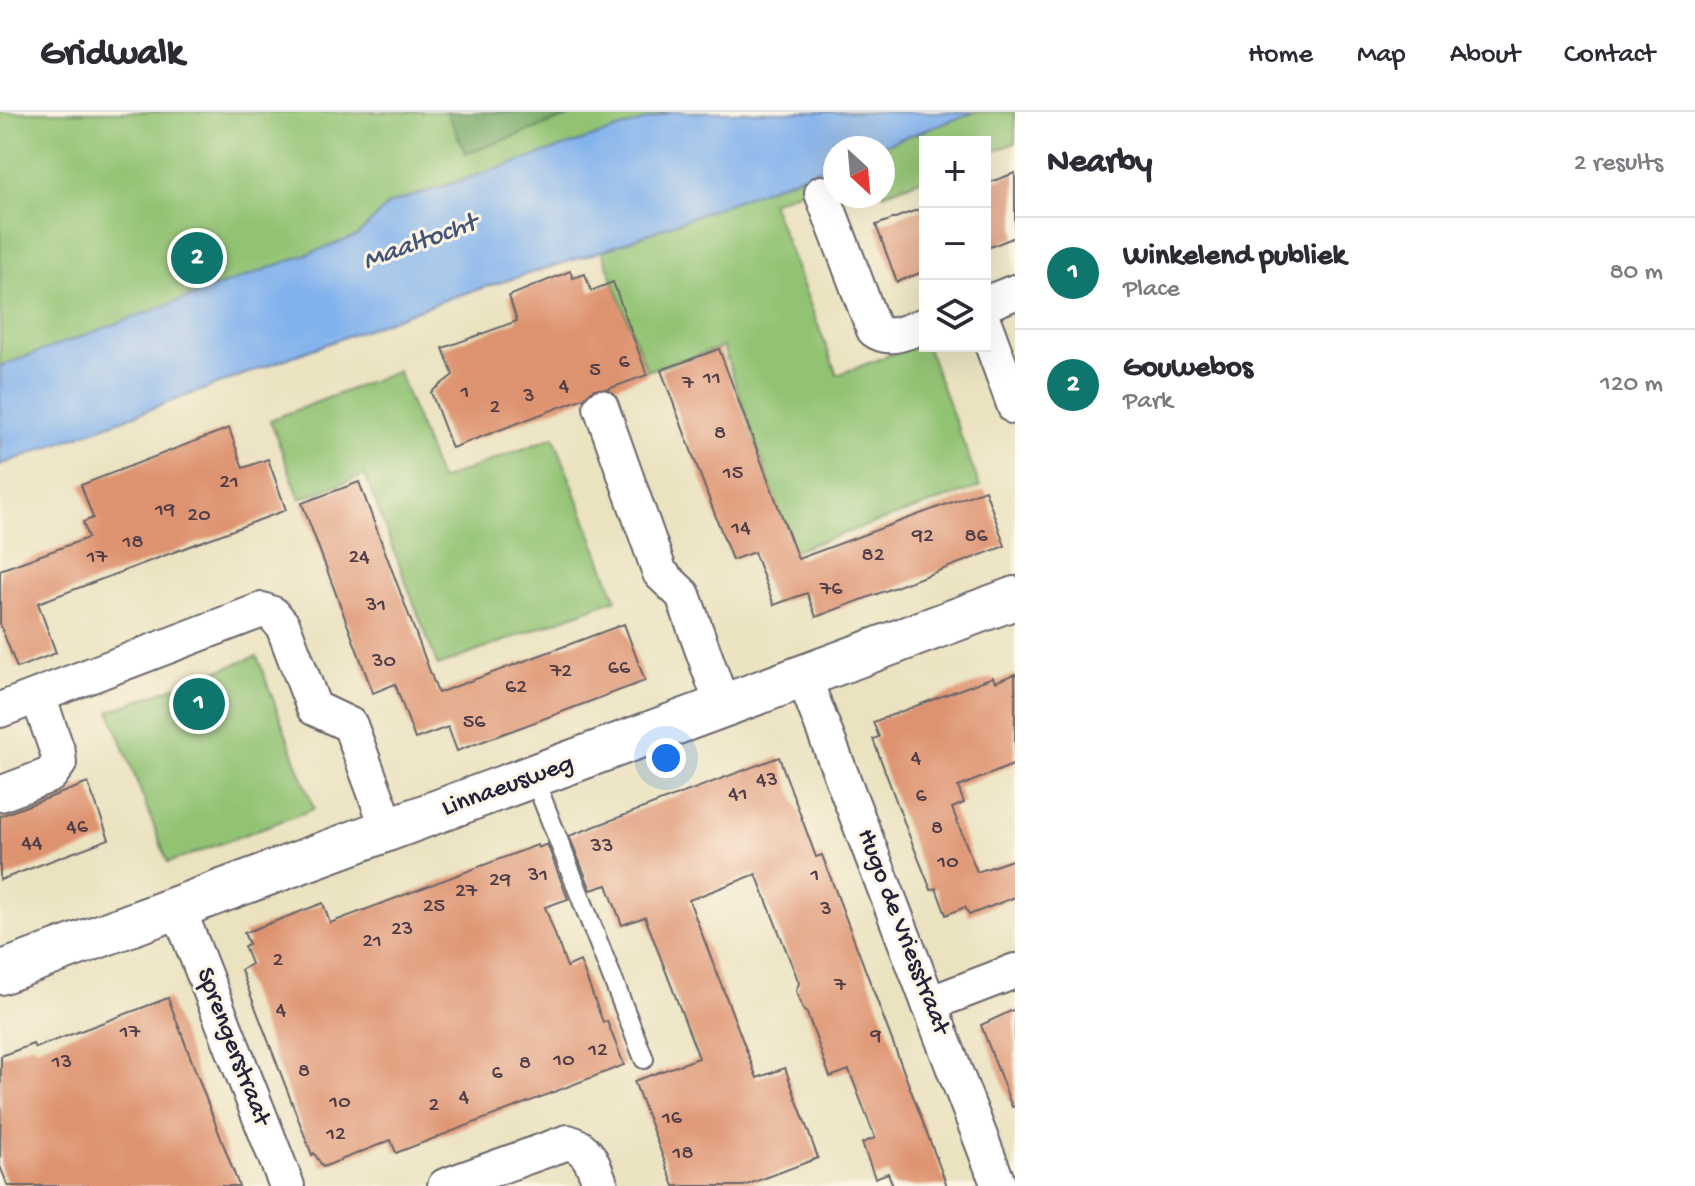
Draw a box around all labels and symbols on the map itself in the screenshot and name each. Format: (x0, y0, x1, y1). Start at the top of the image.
north arrow (823, 136, 895, 208)
water label: Maaltocht (359, 206, 486, 279)
pin: 2 (171, 228, 223, 288)
house number: 6 (618, 350, 630, 376)
house number: 5 (589, 358, 601, 384)
house number: 11 (702, 366, 721, 392)
house number: 7 (681, 371, 694, 397)
house number: 4 (559, 374, 570, 400)
house number: 1 (460, 380, 469, 406)
house number: 3 (522, 384, 535, 410)
house number: 2 (490, 395, 501, 421)
house number: 8 (714, 421, 726, 447)
house number: 15 (722, 461, 743, 487)
house number: 21 (219, 470, 239, 496)
house number: 19 (154, 498, 175, 524)
house number: 20 (187, 503, 211, 529)
house number: 14 (730, 516, 751, 542)
house number: 92 (911, 524, 934, 550)
house number: 86 (964, 524, 988, 550)
house number: 18 (122, 530, 143, 556)
house number: 82 (862, 543, 885, 569)
house number: 17 (86, 545, 108, 571)
house number: 24 (348, 545, 370, 571)
house number: 76 (819, 577, 843, 603)
house number: 31 (365, 593, 386, 619)
house number: 30 (371, 649, 396, 675)
house number: 66 (608, 656, 631, 682)
house number: 72 (549, 659, 572, 685)
pin: 1 (173, 674, 225, 734)
house number: 62 (505, 675, 527, 701)
house number: 56 (463, 710, 486, 736)
your location (646, 738, 686, 778)
house number: 4 (911, 746, 922, 772)
street label: Linnaeusweg (438, 749, 578, 825)
house number: 43 (756, 768, 778, 794)
house number: 41 (728, 782, 748, 808)
house number: 6 (915, 784, 927, 810)
house number: 46 (66, 815, 89, 841)
house number: 8 (931, 816, 943, 842)
street label: Hugo de Vriesstraat (849, 825, 956, 1041)
house number: 44 (22, 831, 43, 857)
house number: 33 (590, 834, 613, 860)
house number: 10 (936, 850, 959, 876)
house number: 31 (527, 863, 548, 889)
house number: 1 (810, 863, 819, 889)
house number: 29 (489, 868, 511, 894)
house number: 27 (455, 879, 478, 905)
house number: 25 (423, 894, 445, 920)
house number: 3 (819, 897, 832, 923)
house number: 23 (391, 917, 413, 943)
house number: 21 (362, 929, 382, 955)
house number: 2 (273, 948, 284, 974)
street label: Sprengerstraat (188, 964, 277, 1132)
house number: 7 (833, 973, 846, 999)
house number: 4 (276, 998, 287, 1024)
house number: 17 (119, 1020, 141, 1046)
house number: 9 (869, 1024, 882, 1050)
house number: 12 (587, 1038, 608, 1064)
house number: 10 (552, 1048, 575, 1074)
house number: 13 (51, 1050, 72, 1076)
house number: 8 (519, 1051, 531, 1077)
house number: 8 (298, 1059, 310, 1085)
house number: 6 (491, 1061, 503, 1087)
house number: 4 (459, 1085, 470, 1111)
house number: 10 (328, 1090, 351, 1116)
house number: 2 (429, 1093, 440, 1119)
house number: 16 (661, 1106, 683, 1132)
house number: 12 (325, 1122, 346, 1148)
house number: 18 (672, 1141, 693, 1167)

